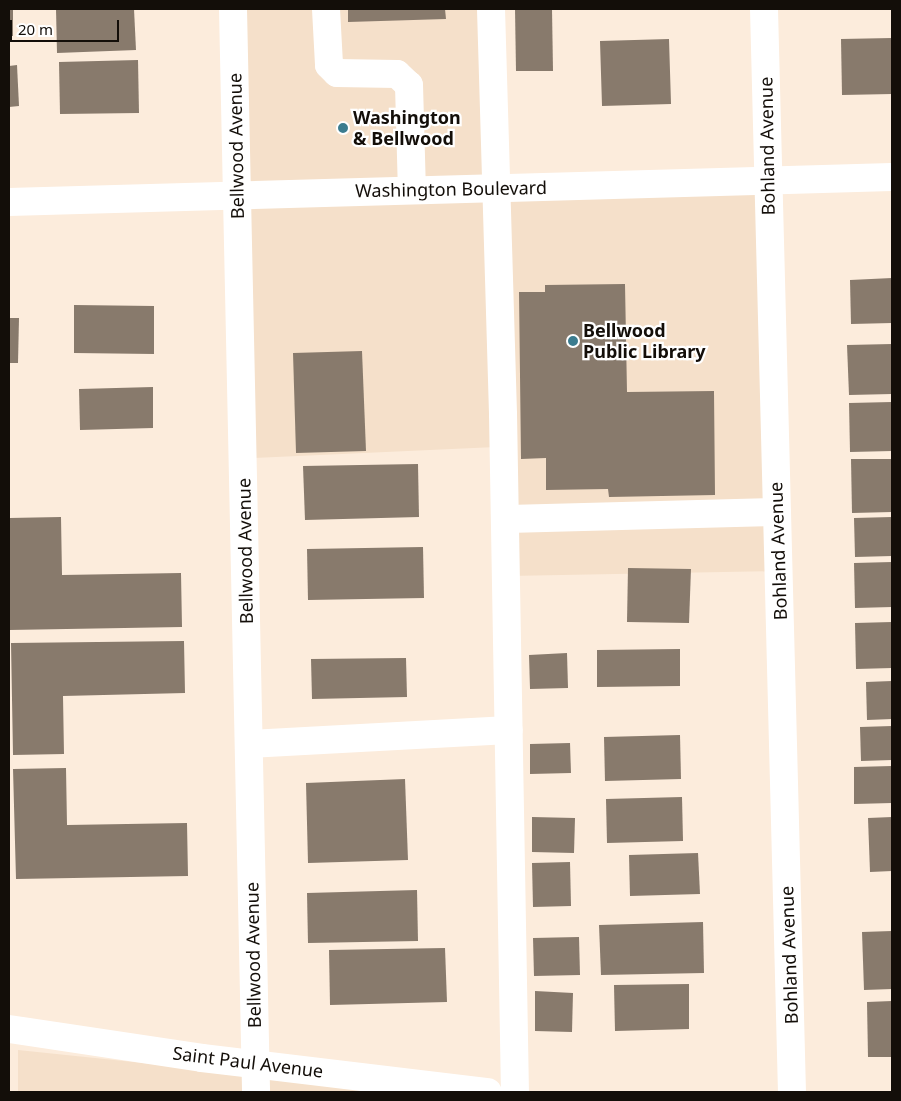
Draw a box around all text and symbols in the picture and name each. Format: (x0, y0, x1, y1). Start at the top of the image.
scale bar (12, 10, 121, 42)
text: 20 m (18, 19, 53, 39)
street label: Bellwood Avenue (224, 73, 248, 219)
street label: Bohland Avenue (755, 77, 779, 215)
place label: Washington & Bellwood (353, 107, 461, 150)
marker: Washington & Bellwood (337, 122, 349, 134)
street label: Washington Boulevard (355, 177, 547, 201)
place label: Bellwood Public Library (583, 320, 706, 362)
marker: Bellwood Public Library (567, 335, 579, 347)
street label: Bellwood Avenue (233, 478, 257, 624)
street label: Bohland Avenue (765, 481, 791, 621)
street label: Bellwood Avenue (241, 882, 265, 1028)
street label: Bohland Avenue (776, 885, 802, 1025)
street label: Saint Paul Avenue (171, 1042, 325, 1082)

